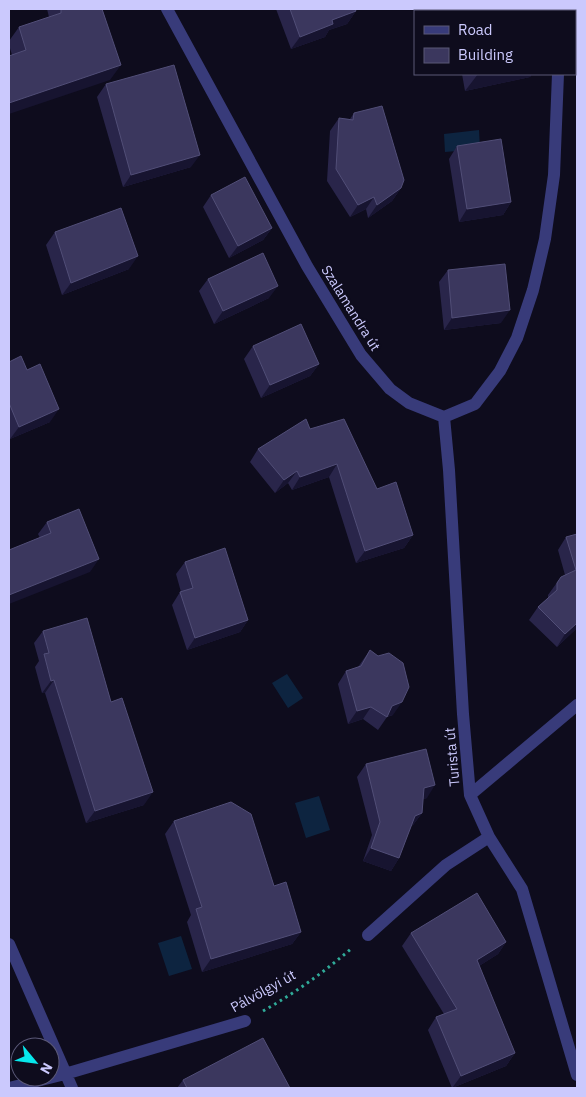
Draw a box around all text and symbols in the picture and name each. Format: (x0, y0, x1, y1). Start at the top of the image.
legend (414, 10, 576, 75)
text: Road (458, 20, 493, 39)
text: Building (458, 45, 513, 64)
street label: Szalamandra út (317, 262, 385, 354)
street label: Turista út (440, 727, 464, 787)
street label: Pálvölgyi út (227, 966, 299, 1016)
north arrow (10, 1037, 60, 1087)
text: N (36, 1060, 57, 1077)

